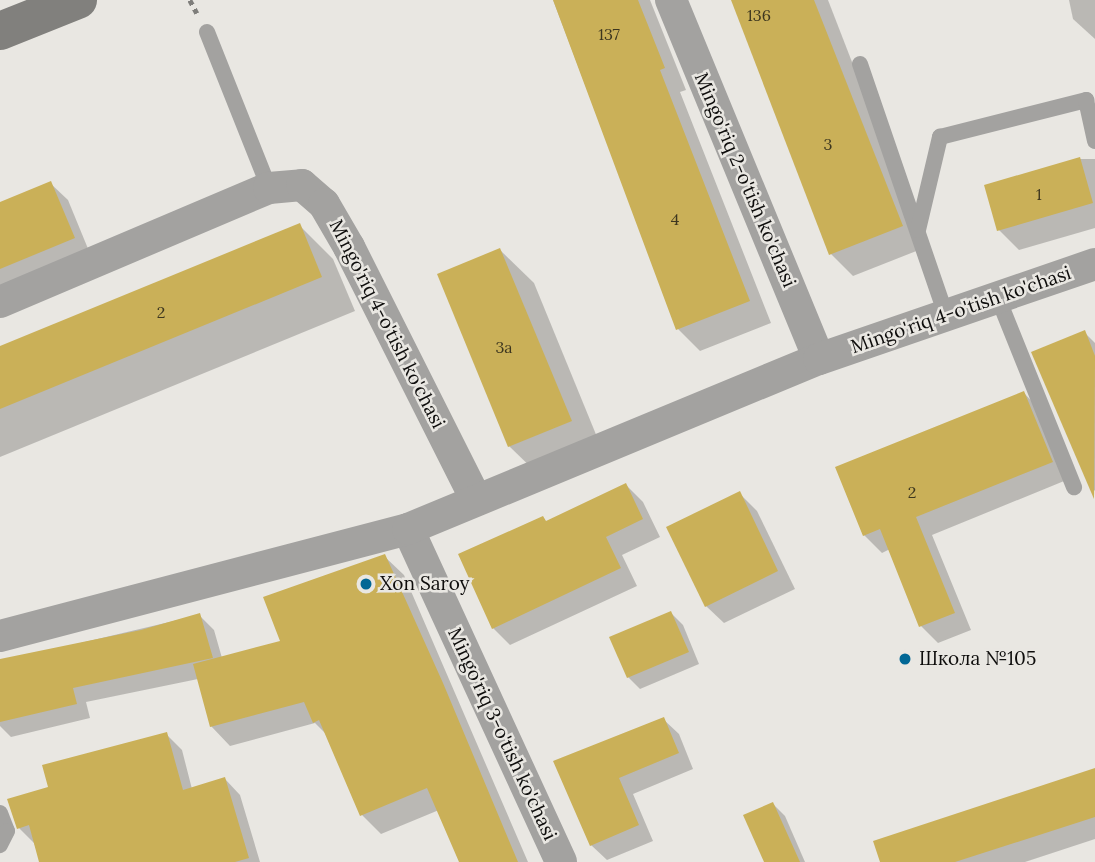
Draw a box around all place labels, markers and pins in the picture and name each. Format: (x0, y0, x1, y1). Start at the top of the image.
place label: Xon Saroy (380, 573, 470, 595)
marker: Xon Saroy (358, 576, 374, 592)
place label: Школа №105 (919, 648, 1036, 670)
marker: Школа №105 (897, 651, 913, 667)

